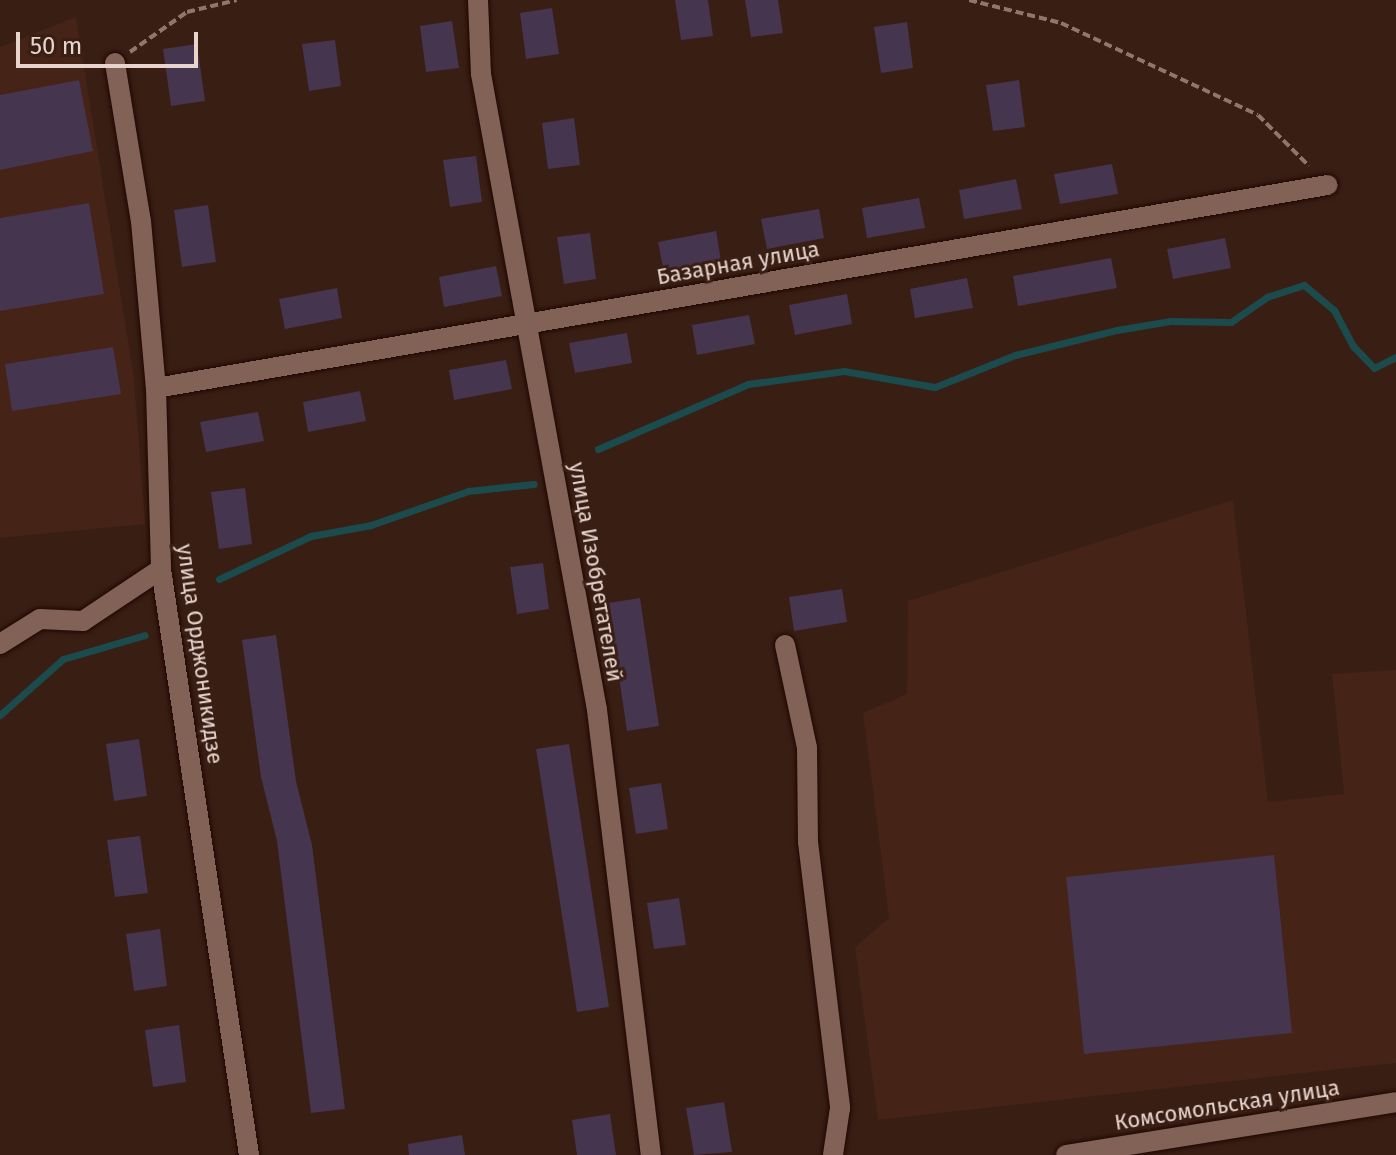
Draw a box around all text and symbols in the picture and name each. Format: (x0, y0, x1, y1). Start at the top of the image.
scale bar (20, 16, 202, 66)
text: 50 m (30, 32, 82, 60)
street label: Базарная улица (655, 236, 821, 290)
street label: улица Изобретателей (564, 460, 628, 684)
street label: улица Орджоникидзе (171, 542, 229, 766)
street label: Комсомольская улица (1113, 1074, 1341, 1136)

